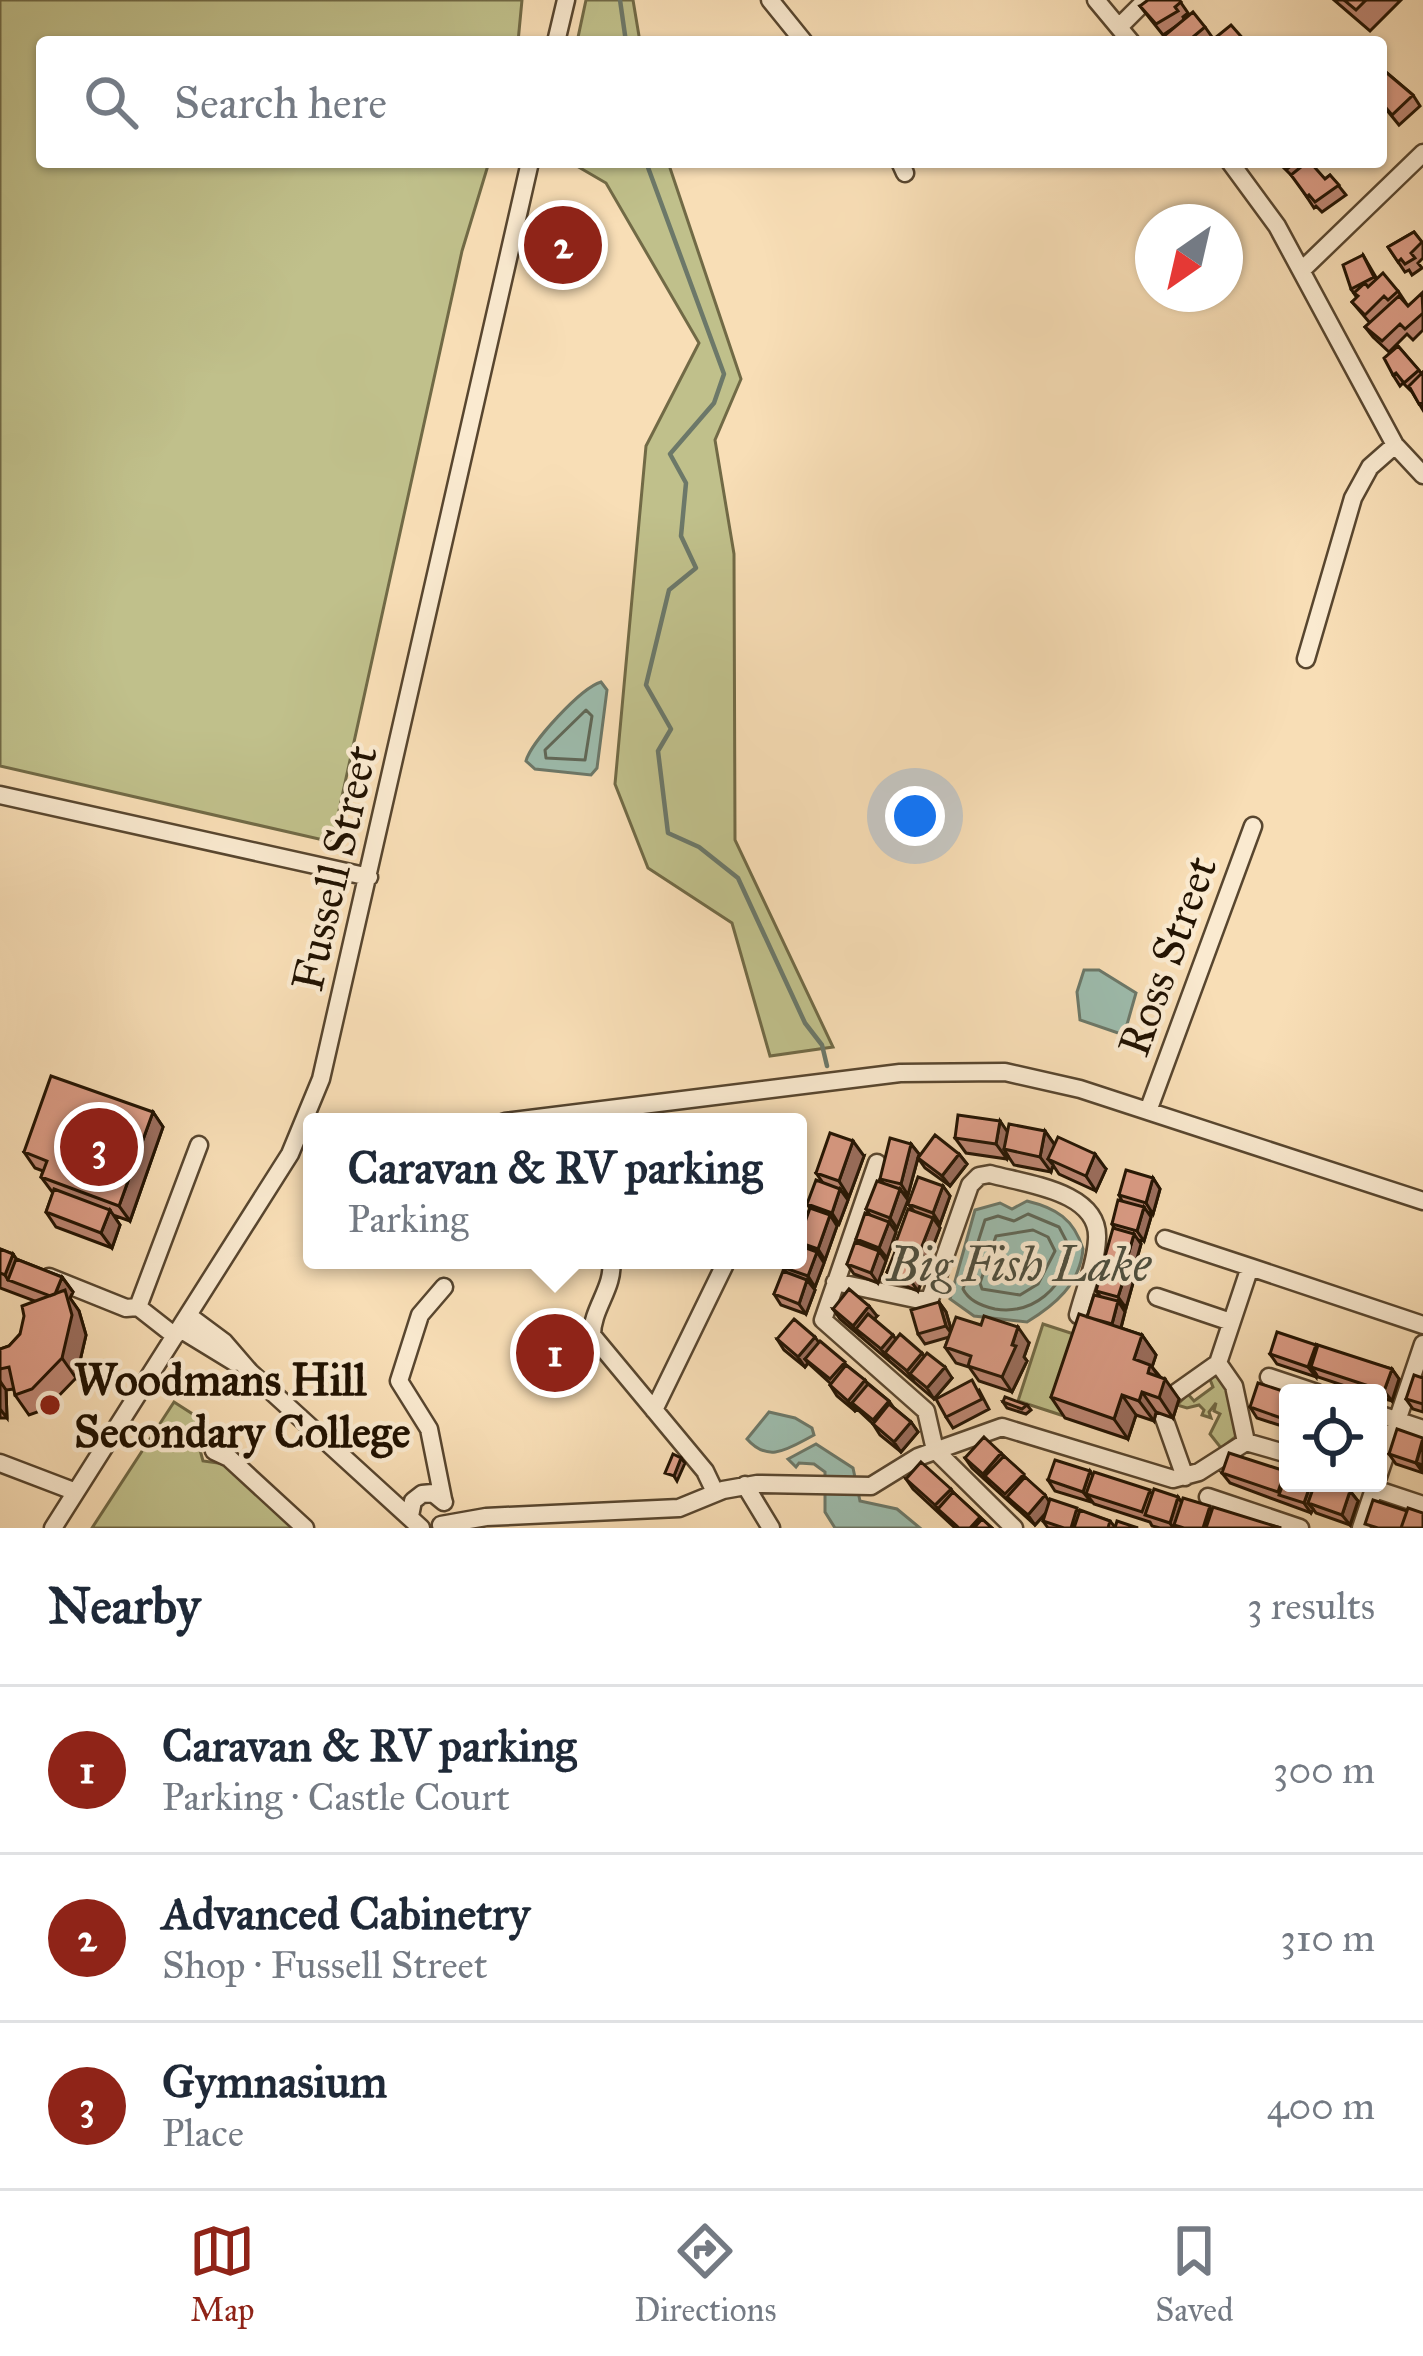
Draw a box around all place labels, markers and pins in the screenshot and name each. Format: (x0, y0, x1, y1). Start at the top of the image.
pin: 2 (524, 200, 602, 290)
pin: 3 (60, 1102, 138, 1192)
pin: 1 (516, 1308, 594, 1398)
place label: Woodmans Hill Secondary College (74, 1352, 411, 1459)
marker: Woodmans Hill Secondary College (37, 1392, 63, 1418)

